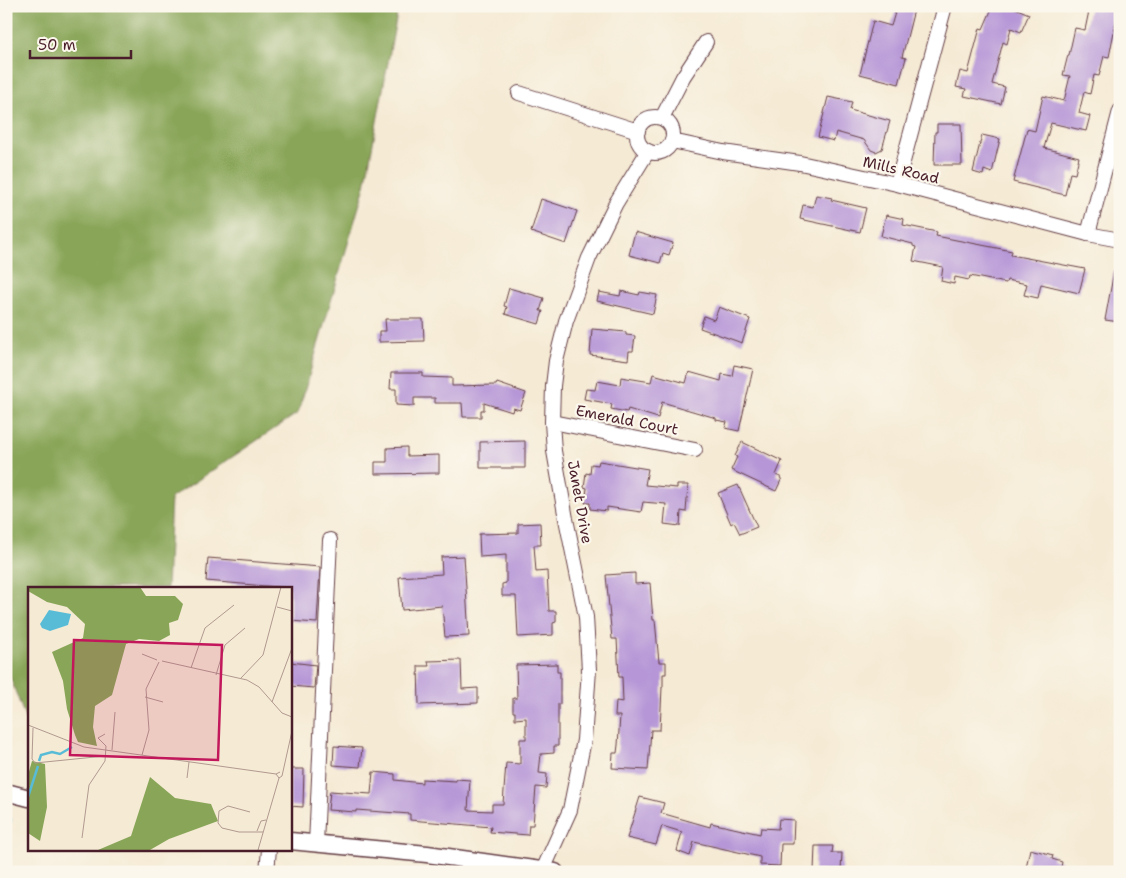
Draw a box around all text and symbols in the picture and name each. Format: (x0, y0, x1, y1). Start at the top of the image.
scale bar (30, 28, 131, 60)
text: 50 m (38, 35, 76, 55)
street label: Mills Road (861, 152, 942, 189)
street label: Emerald Court (574, 400, 680, 440)
street label: Janet Drive (563, 459, 597, 545)
inset map (28, 587, 291, 850)

